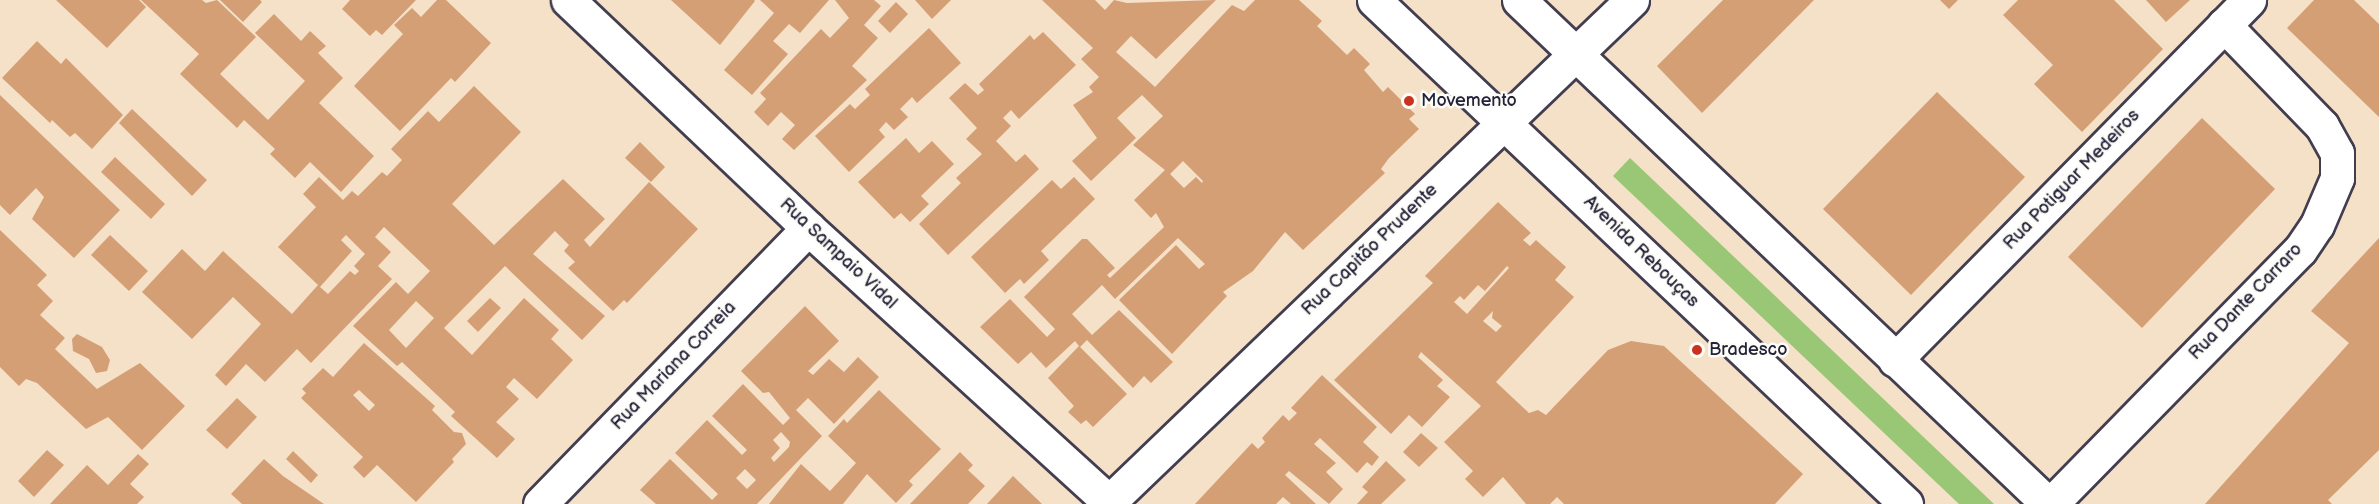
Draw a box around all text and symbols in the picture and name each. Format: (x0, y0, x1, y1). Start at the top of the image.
place label: Movemento (1421, 90, 1517, 112)
marker: Movemento (1402, 94, 1416, 108)
street label: Rua Potiguar Medeiros (1999, 105, 2145, 255)
street label: Rua Capitão Prudente (1298, 180, 1442, 320)
street label: Avenida Rebouças (1579, 192, 1703, 312)
street label: Rua Sampaio Vidal (774, 194, 902, 314)
street label: Rua Dante Carraro (2185, 239, 2307, 365)
street label: Rua Mariana Correia (607, 297, 741, 435)
place label: Bradesco (1709, 339, 1787, 361)
marker: Bradesco (1690, 343, 1704, 357)

